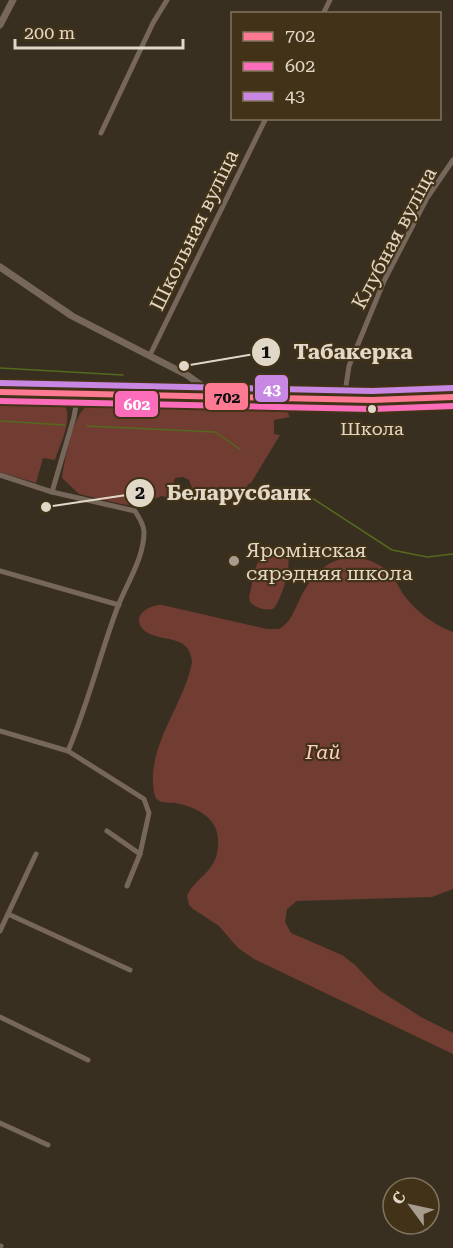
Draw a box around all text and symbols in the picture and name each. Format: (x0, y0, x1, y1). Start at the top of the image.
scale bar (15, 12, 183, 50)
legend (231, 12, 441, 120)
text: 200 m (24, 22, 75, 43)
text: 702 (285, 25, 315, 46)
text: 602 (285, 55, 315, 76)
text: 43 (285, 85, 305, 106)
street label: Школьная вуліца (145, 146, 243, 314)
street label: Клубная вуліца (347, 163, 442, 313)
callout: Табакерка (251, 333, 424, 372)
text: Табакерка (294, 340, 413, 364)
text: 1 (261, 341, 271, 362)
line badge: 43 (254, 374, 289, 403)
text: 43 (263, 380, 281, 399)
line badge: 702 (204, 382, 249, 411)
text: 702 (214, 388, 240, 407)
line badge: 602 (114, 390, 159, 418)
text: 602 (124, 395, 150, 414)
marker: Школа (366, 403, 378, 415)
place label: Школа (340, 418, 404, 439)
callout: Беларусбанк (125, 474, 323, 513)
text: Беларусбанк (167, 481, 312, 505)
text: 2 (135, 482, 145, 503)
place label: Яромінская сярэдняя школа (246, 538, 413, 585)
marker: Яромінская сярэдняя школа (227, 554, 241, 568)
park label: Гай (305, 740, 340, 764)
north arrow (381, 1176, 441, 1236)
text: С (388, 1188, 410, 1208)

